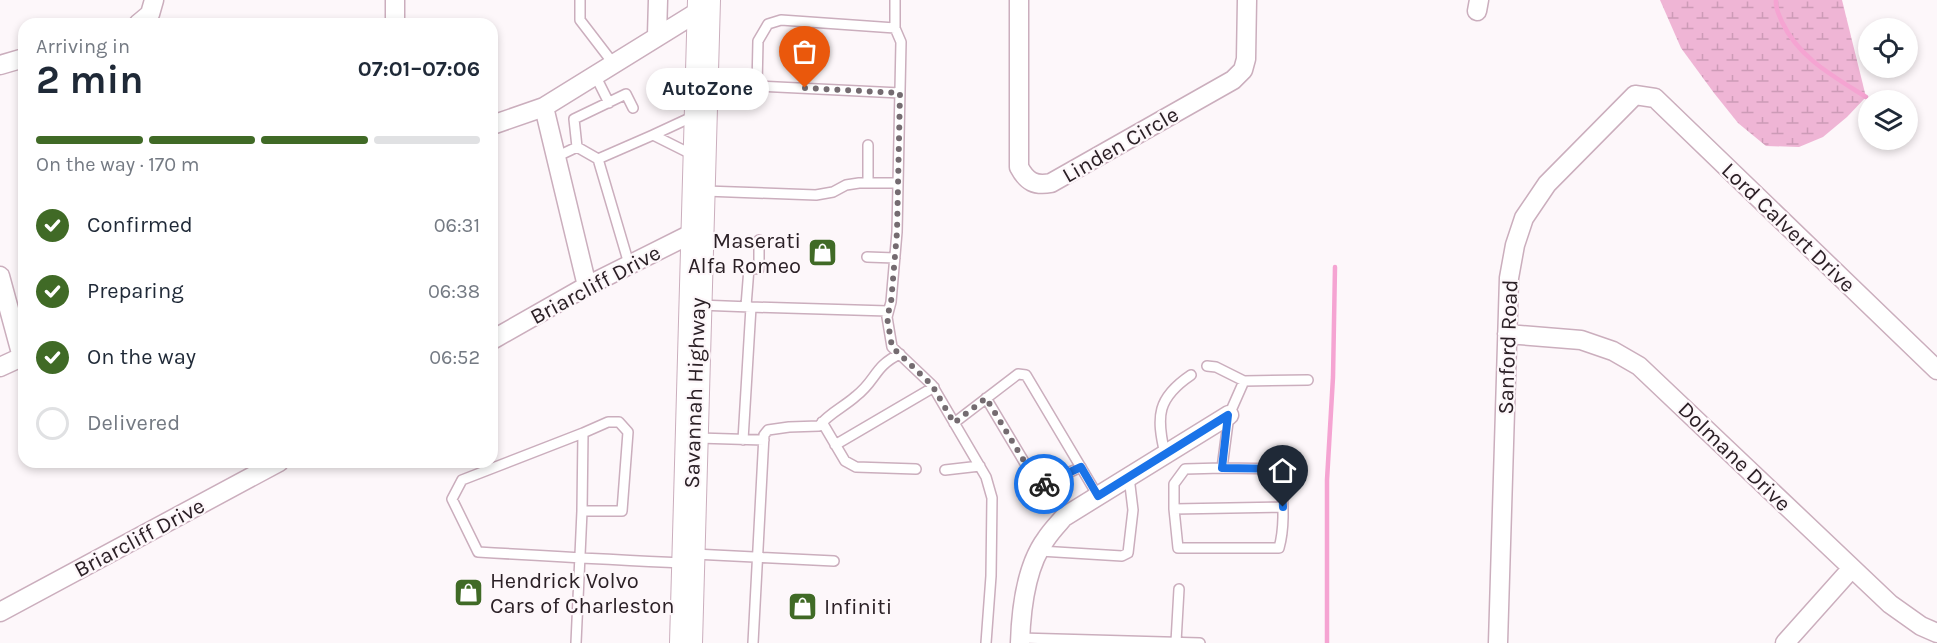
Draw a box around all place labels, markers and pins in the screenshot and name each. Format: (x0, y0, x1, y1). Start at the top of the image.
pin (779, 26, 830, 88)
callout: AutoZone (646, 67, 769, 109)
place label: Maserati Alfa Romeo (688, 228, 801, 279)
shop icon: Maserati Alfa Romeo (806, 237, 838, 269)
pin (1257, 445, 1308, 507)
place label: Hendrick Volvo Cars of Charleston (490, 568, 675, 619)
shop icon: Hendrick Volvo Cars of Charleston (453, 577, 485, 609)
shop icon: Infiniti (787, 590, 819, 622)
place label: Infiniti (824, 594, 892, 620)

